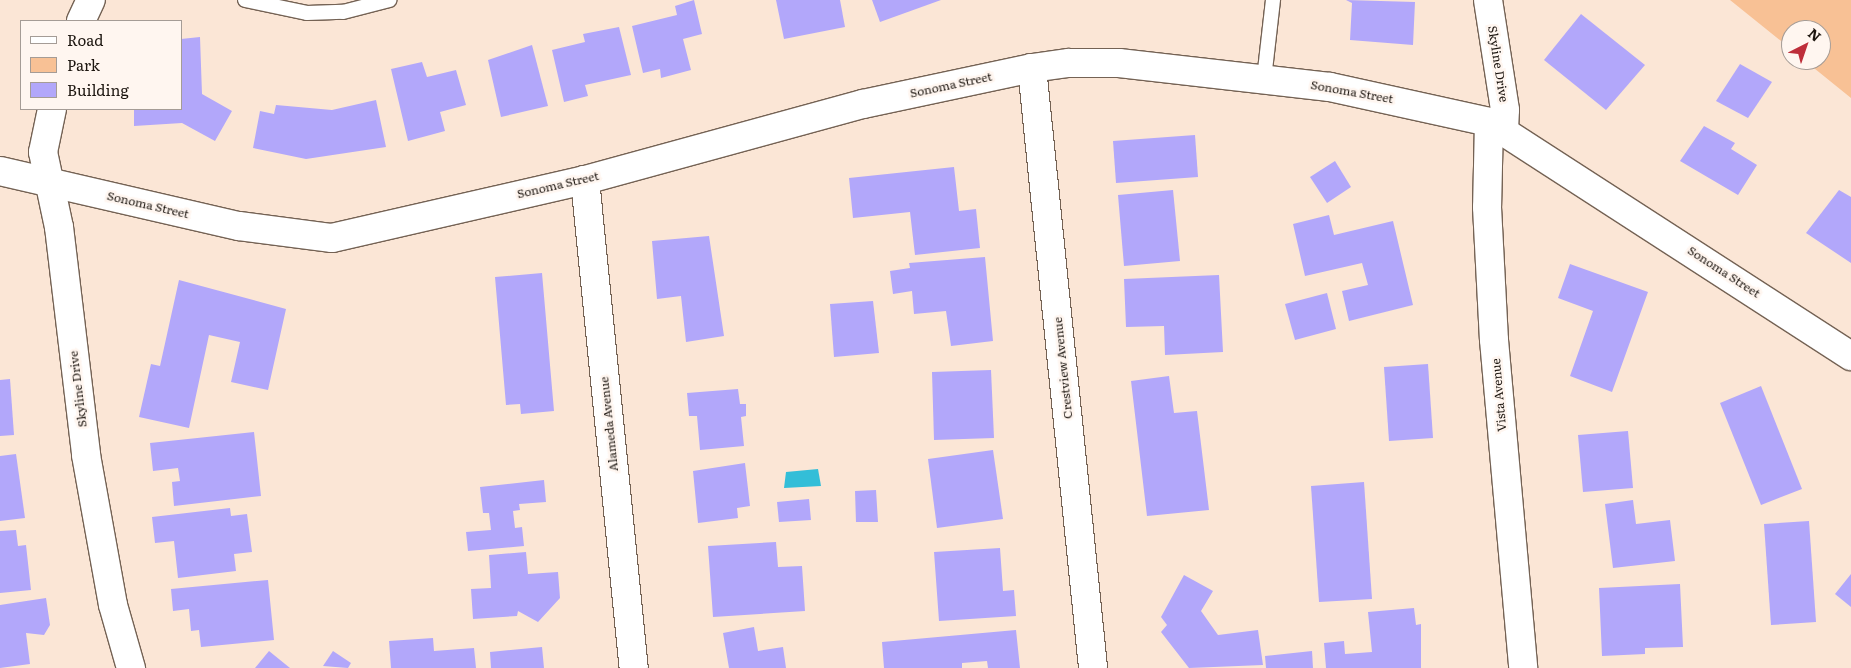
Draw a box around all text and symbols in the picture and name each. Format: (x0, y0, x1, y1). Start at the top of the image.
legend (20, 20, 182, 110)
north arrow (1781, 20, 1831, 70)
text: N (1804, 23, 1826, 46)
street label: Skyline Drive (1485, 25, 1511, 103)
text: Road (67, 28, 103, 51)
text: Park (67, 53, 100, 76)
street label: Sonoma Street (909, 69, 993, 101)
text: Building (67, 78, 129, 101)
street label: Sonoma Street (1310, 78, 1394, 106)
street label: Sonoma Street (516, 169, 600, 201)
street label: Sonoma Street (106, 189, 190, 221)
street label: Sonoma Street (1685, 243, 1763, 301)
street label: Crestview Avenue (1051, 316, 1075, 420)
street label: Skyline Drive (66, 350, 90, 428)
street label: Vista Avenue (1489, 358, 1509, 432)
street label: Alameda Avenue (597, 376, 621, 472)

